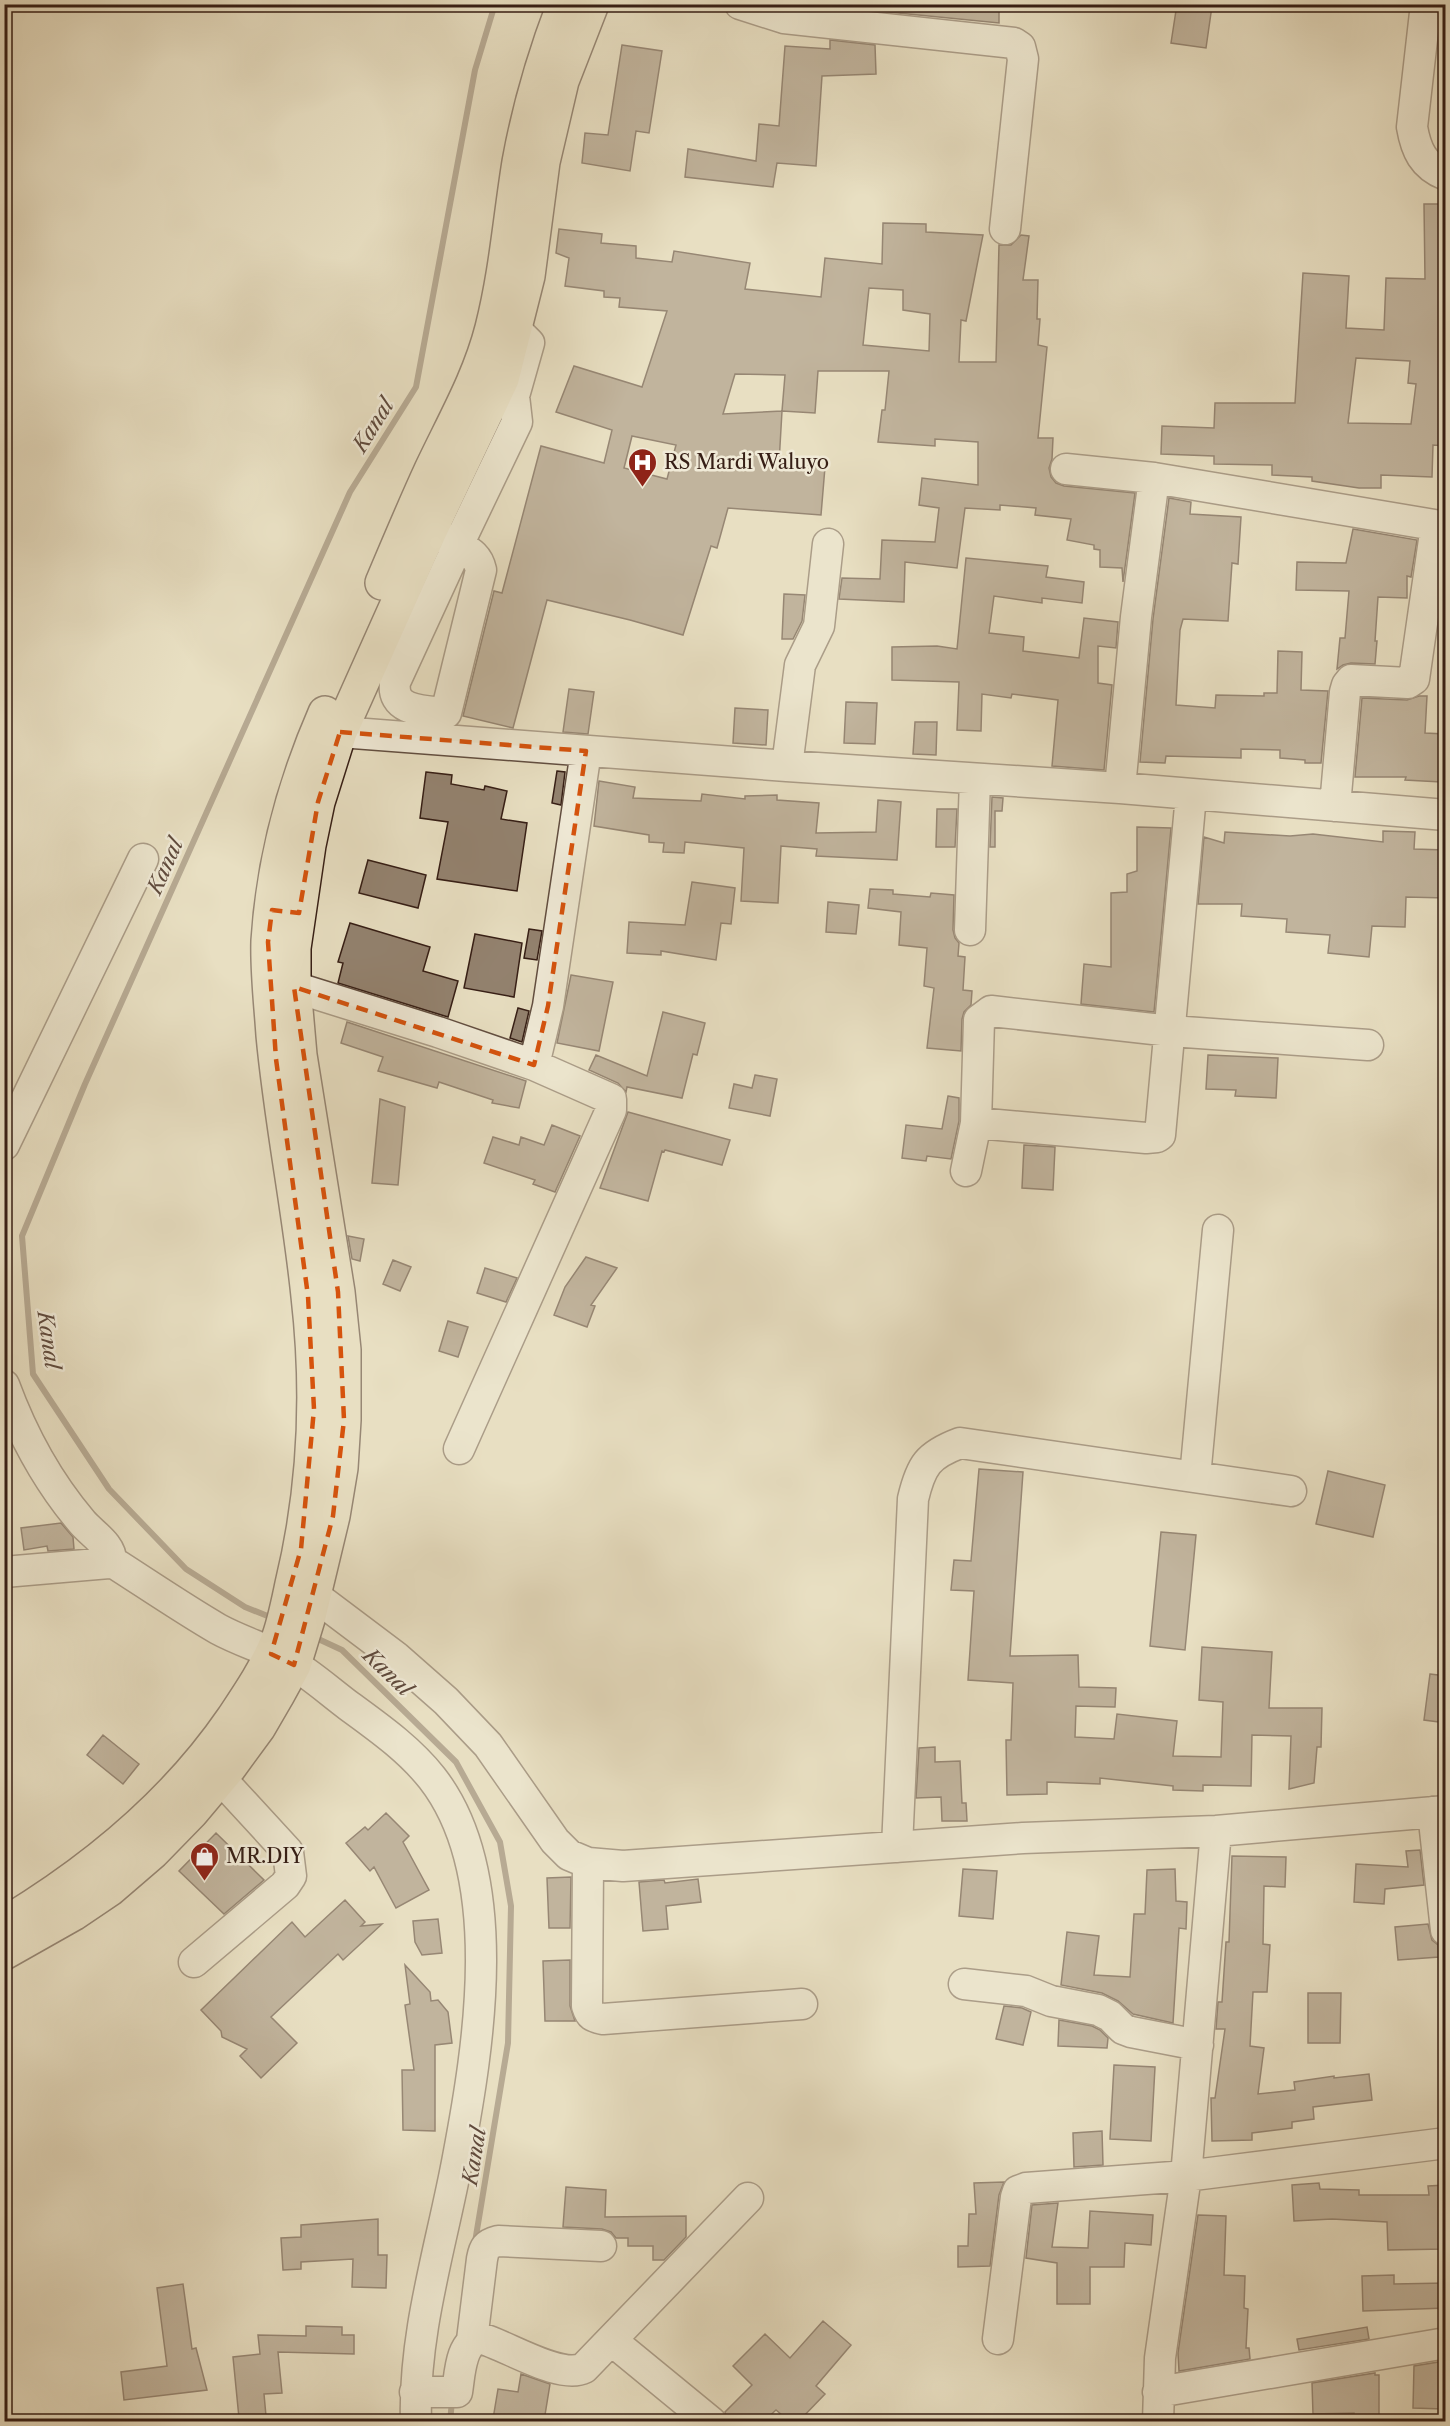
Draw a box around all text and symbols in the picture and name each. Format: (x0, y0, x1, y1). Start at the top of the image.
water label: Kanal (346, 392, 400, 458)
hospital icon: RS Mardi Waluyo (627, 446, 659, 488)
place label: RS Mardi Waluyo (664, 450, 829, 474)
water label: Kanal (141, 832, 189, 900)
water label: Kanal (32, 1307, 66, 1373)
water label: Kanal (357, 1641, 419, 1703)
shop icon: MR.DIY (189, 1840, 221, 1882)
place label: MR.DIY (226, 1844, 305, 1868)
water label: Kanal (457, 2123, 491, 2189)

